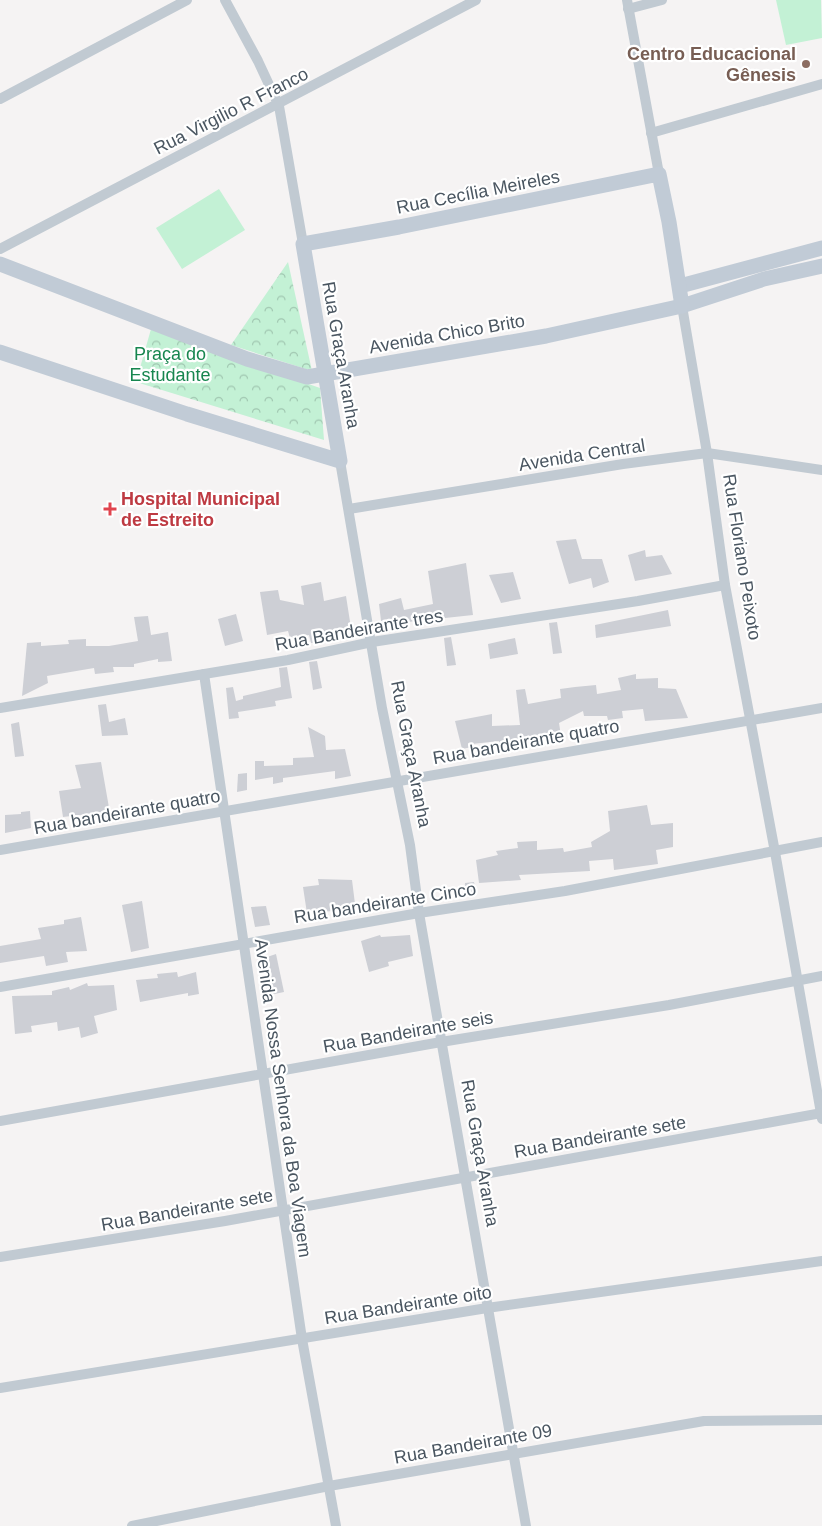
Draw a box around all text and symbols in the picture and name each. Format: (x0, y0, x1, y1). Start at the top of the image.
place label: Centro Educacional Gênesis (627, 44, 796, 85)
marker: Centro Educacional Gênesis (800, 58, 812, 70)
street label: Rua Virgilio R Franco (150, 63, 312, 159)
street label: Rua Cecília Meireles (395, 166, 561, 218)
street label: Rua Graça Aranha (318, 280, 364, 431)
street label: Avenida Chico Brito (368, 310, 526, 358)
park label: Praça do Estudante (129, 344, 211, 385)
street label: Avenida Central (517, 435, 647, 475)
street label: Rua Floriano Peixoto (719, 472, 765, 642)
place label: Hospital Municipal de Estreito (121, 489, 280, 530)
marker: Hospital Municipal de Estreito (103, 502, 117, 516)
street label: Rua Bandeirante tres (274, 605, 444, 655)
street label: Rua Graça Aranha (387, 679, 435, 830)
street label: Rua bandeirante quatro (431, 716, 621, 768)
street label: Rua bandeirante quatro (32, 786, 222, 838)
street label: Rua bandeirante Cinco (293, 879, 477, 927)
street label: Avenida Nossa Senhora da Boa Viagem (251, 937, 315, 1259)
street label: Rua Bandeirante seis (322, 1007, 494, 1057)
street label: Rua Graça Aranha (457, 1078, 503, 1229)
street label: Rua Bandeirante sete (513, 1112, 687, 1162)
street label: Rua Bandeirante sete (100, 1185, 274, 1235)
street label: Rua Bandeirante oito (323, 1282, 493, 1328)
street label: Rua Bandeirante 09 (392, 1420, 554, 1468)

